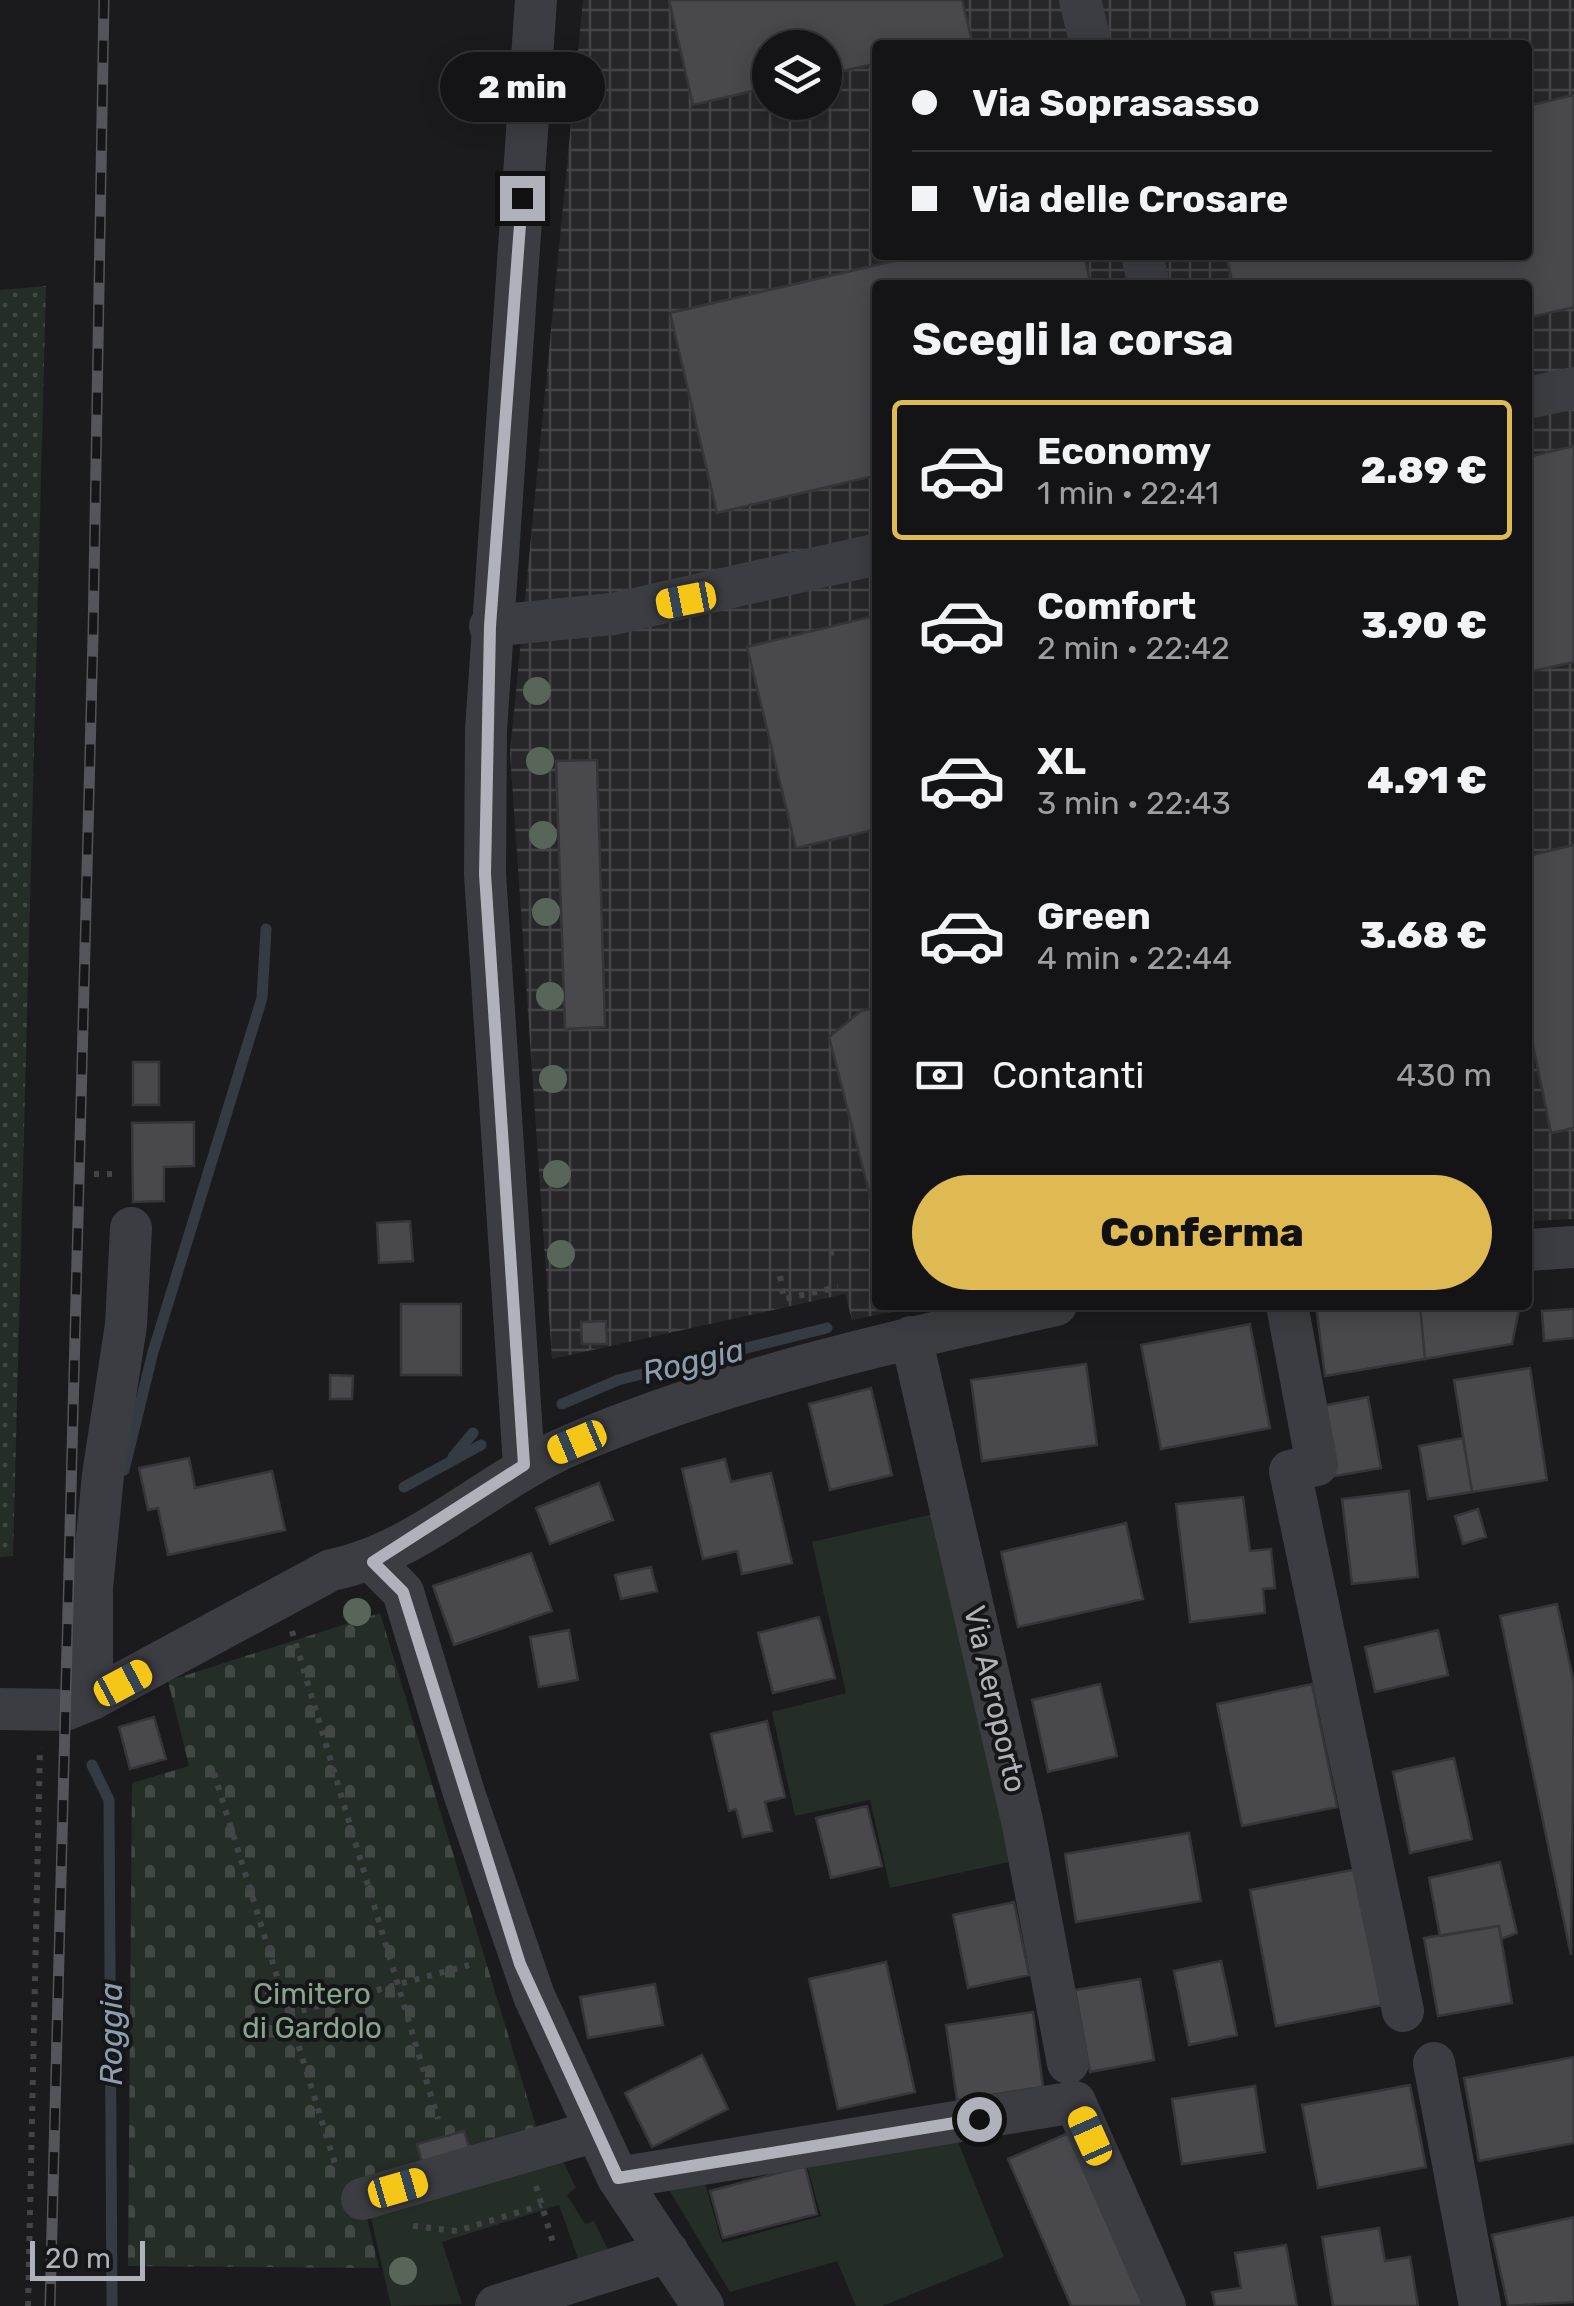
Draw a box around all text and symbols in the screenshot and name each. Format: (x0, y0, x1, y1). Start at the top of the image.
map controls (752, 30, 842, 120)
button: layers (752, 30, 842, 120)
callout: 2 min (440, 53, 604, 123)
text: 2 min (478, 68, 567, 106)
text: Via Soprasasso (972, 80, 1260, 126)
route end (500, 176, 545, 221)
text: Via delle Crosare (972, 176, 1288, 222)
text: Scegli la corsa (912, 313, 1234, 366)
icon: car (917, 425, 1007, 515)
text: Economy (1037, 428, 1211, 474)
text: 2.89 € (1360, 447, 1487, 493)
text: 1 min · 22:41 (1037, 474, 1219, 512)
car (654, 580, 718, 620)
icon: car (917, 580, 1007, 670)
text: Comfort (1037, 583, 1196, 629)
text: 3.90 € (1361, 602, 1487, 648)
text: 2 min · 22:42 (1037, 629, 1230, 667)
icon: car (917, 735, 1007, 825)
text: XL (1037, 738, 1086, 784)
text: 4.91 € (1367, 757, 1487, 803)
text: 3 min · 22:43 (1037, 784, 1231, 822)
icon: car (917, 890, 1007, 980)
text: Green (1037, 893, 1151, 939)
text: 3.68 € (1360, 912, 1487, 958)
text: 4 min · 22:44 (1037, 939, 1232, 977)
icon: cash (912, 1048, 967, 1103)
text: Contanti (992, 1052, 1145, 1098)
text: 430 m (1396, 1056, 1492, 1094)
button: Conferma (912, 1175, 1492, 1290)
water label: Roggia (638, 1330, 748, 1392)
car (544, 1416, 610, 1468)
street label: Via Aeroporto (956, 1602, 1034, 1796)
car (89, 1656, 157, 1710)
park label: Cimitero di Gardolo (242, 1976, 382, 2046)
water label: Roggia (92, 1982, 130, 2086)
route start (957, 2097, 1002, 2142)
car (1064, 2102, 1116, 2170)
car (365, 2165, 431, 2211)
scale bar (30, 2236, 145, 2280)
text: 20 m (45, 2242, 111, 2275)

